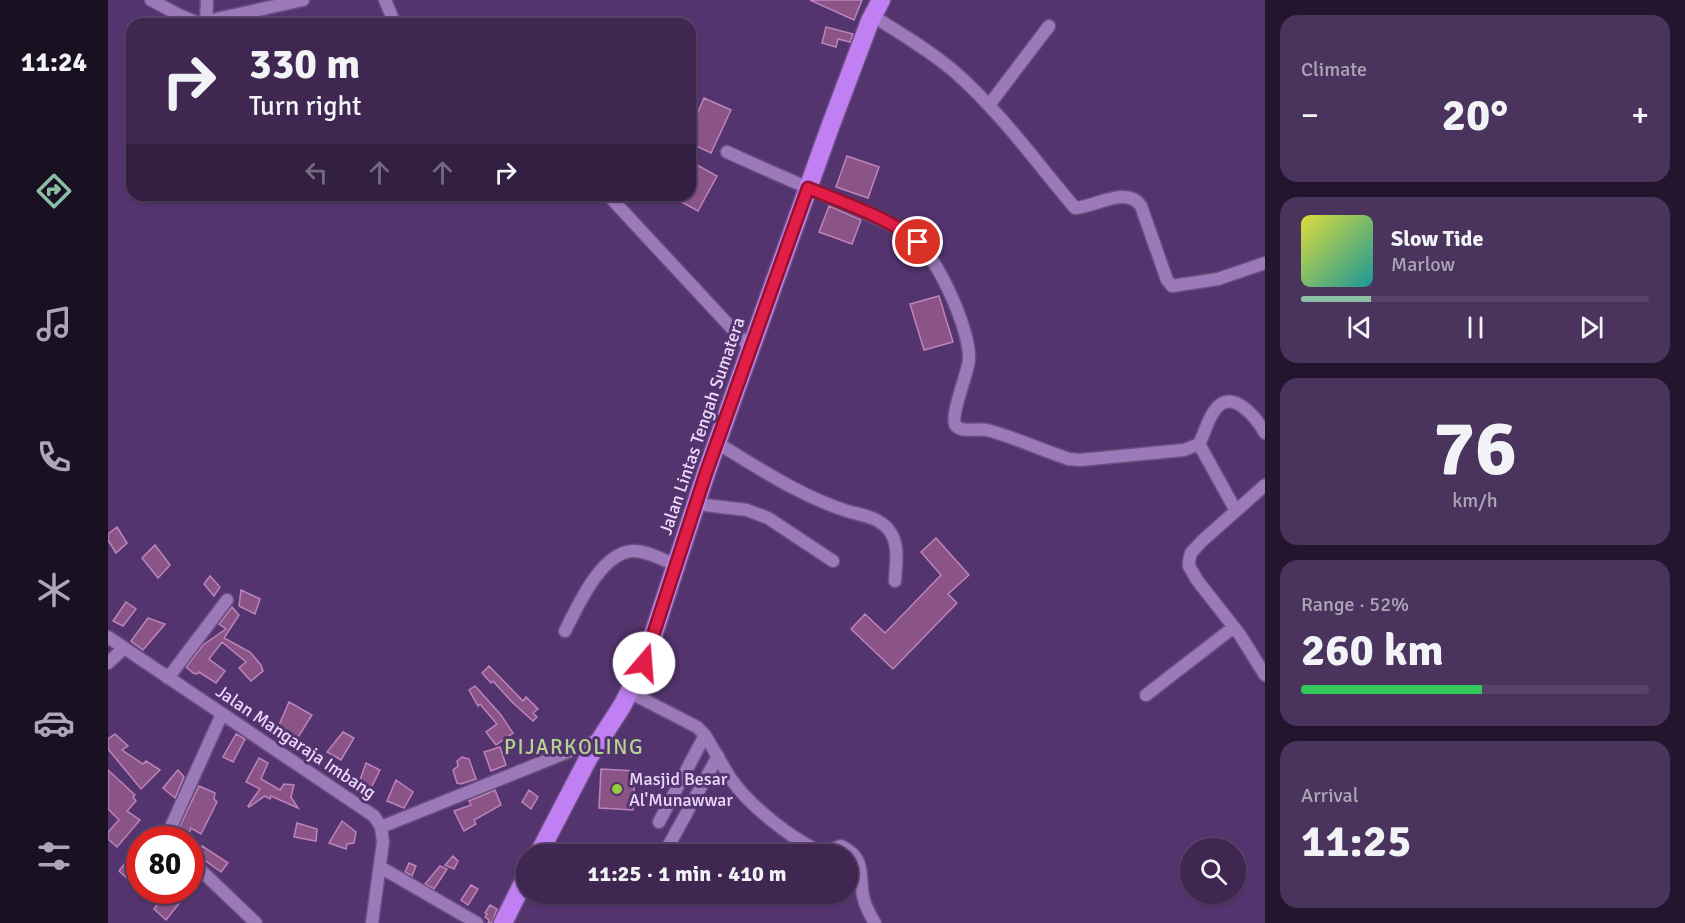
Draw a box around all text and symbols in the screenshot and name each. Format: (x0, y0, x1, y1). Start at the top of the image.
text: 330 m (249, 39, 360, 90)
icon: right (150, 42, 228, 120)
text: 11:24 (21, 46, 87, 79)
text: Climate (1301, 57, 1367, 82)
text: 20° (1442, 88, 1508, 143)
text: Turn right (249, 90, 362, 123)
text: − (1301, 95, 1319, 136)
text: + (1631, 95, 1649, 136)
icon: left (300, 156, 333, 189)
icon: ahead (363, 156, 396, 189)
icon: ahead (426, 156, 459, 189)
icon: right (489, 156, 522, 189)
icon: directions (33, 170, 75, 212)
pin (892, 216, 943, 267)
icon: arrive (901, 225, 934, 258)
text: Slow Tide (1391, 225, 1483, 252)
text: Marlow (1391, 252, 1455, 277)
icon: music (33, 303, 75, 345)
icon: previous (1343, 311, 1376, 344)
icon: pause (1459, 311, 1492, 344)
icon: next (1575, 311, 1608, 344)
street label: Jalan Lintas Tengah Sumatera (654, 314, 750, 538)
text: 76 (1433, 401, 1517, 497)
icon: phone (33, 436, 75, 478)
text: km/h (1452, 488, 1498, 513)
icon: climate (33, 569, 75, 611)
text: Range · 52% (1301, 592, 1409, 617)
text: 260 km (1301, 623, 1444, 678)
position arrow (612, 631, 676, 695)
street label: Jalan Mangaraja Imbang (212, 680, 380, 804)
icon: car (33, 702, 75, 744)
district label: PIJARKOLING (504, 734, 644, 760)
place label: Masjid Besar Al'Munawwar (629, 768, 733, 811)
marker: Masjid Besar Al'Munawwar (610, 782, 624, 796)
text: Arrival (1301, 783, 1359, 808)
text: 11:25 (1301, 814, 1411, 869)
speed limit sign: 80 (126, 826, 204, 904)
icon: filters (33, 835, 75, 877)
map controls (1180, 838, 1246, 904)
button: search (1180, 838, 1246, 904)
text: 11:25 · 1 min · 410 m (587, 860, 787, 887)

